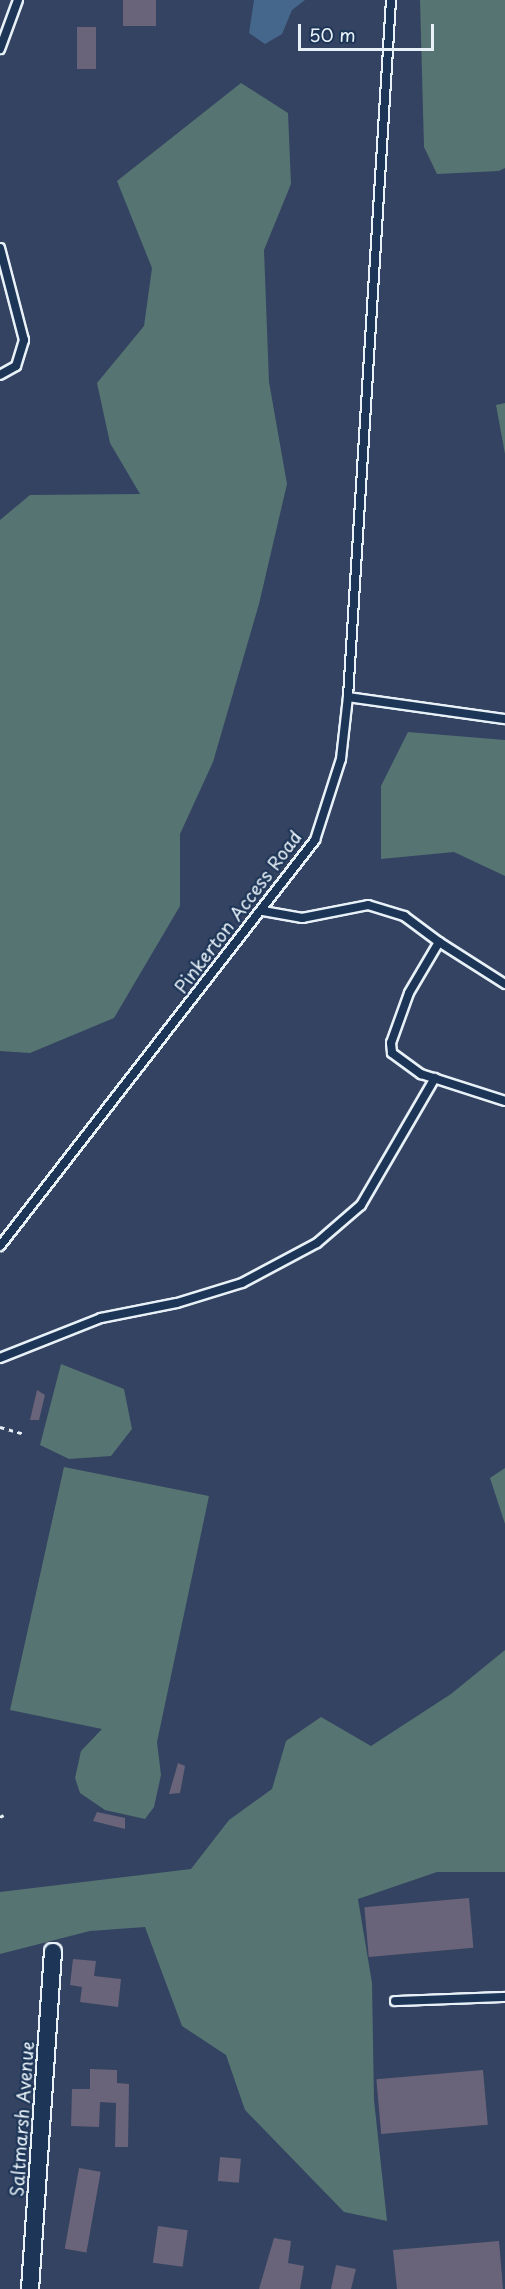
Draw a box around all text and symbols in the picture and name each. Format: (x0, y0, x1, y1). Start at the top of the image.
scale bar (301, 12, 438, 50)
text: 50 m (309, 21, 356, 48)
street label: Pinkerton Access Road (170, 826, 306, 998)
street label: Saltmarsh Avenue (6, 2040, 38, 2198)

